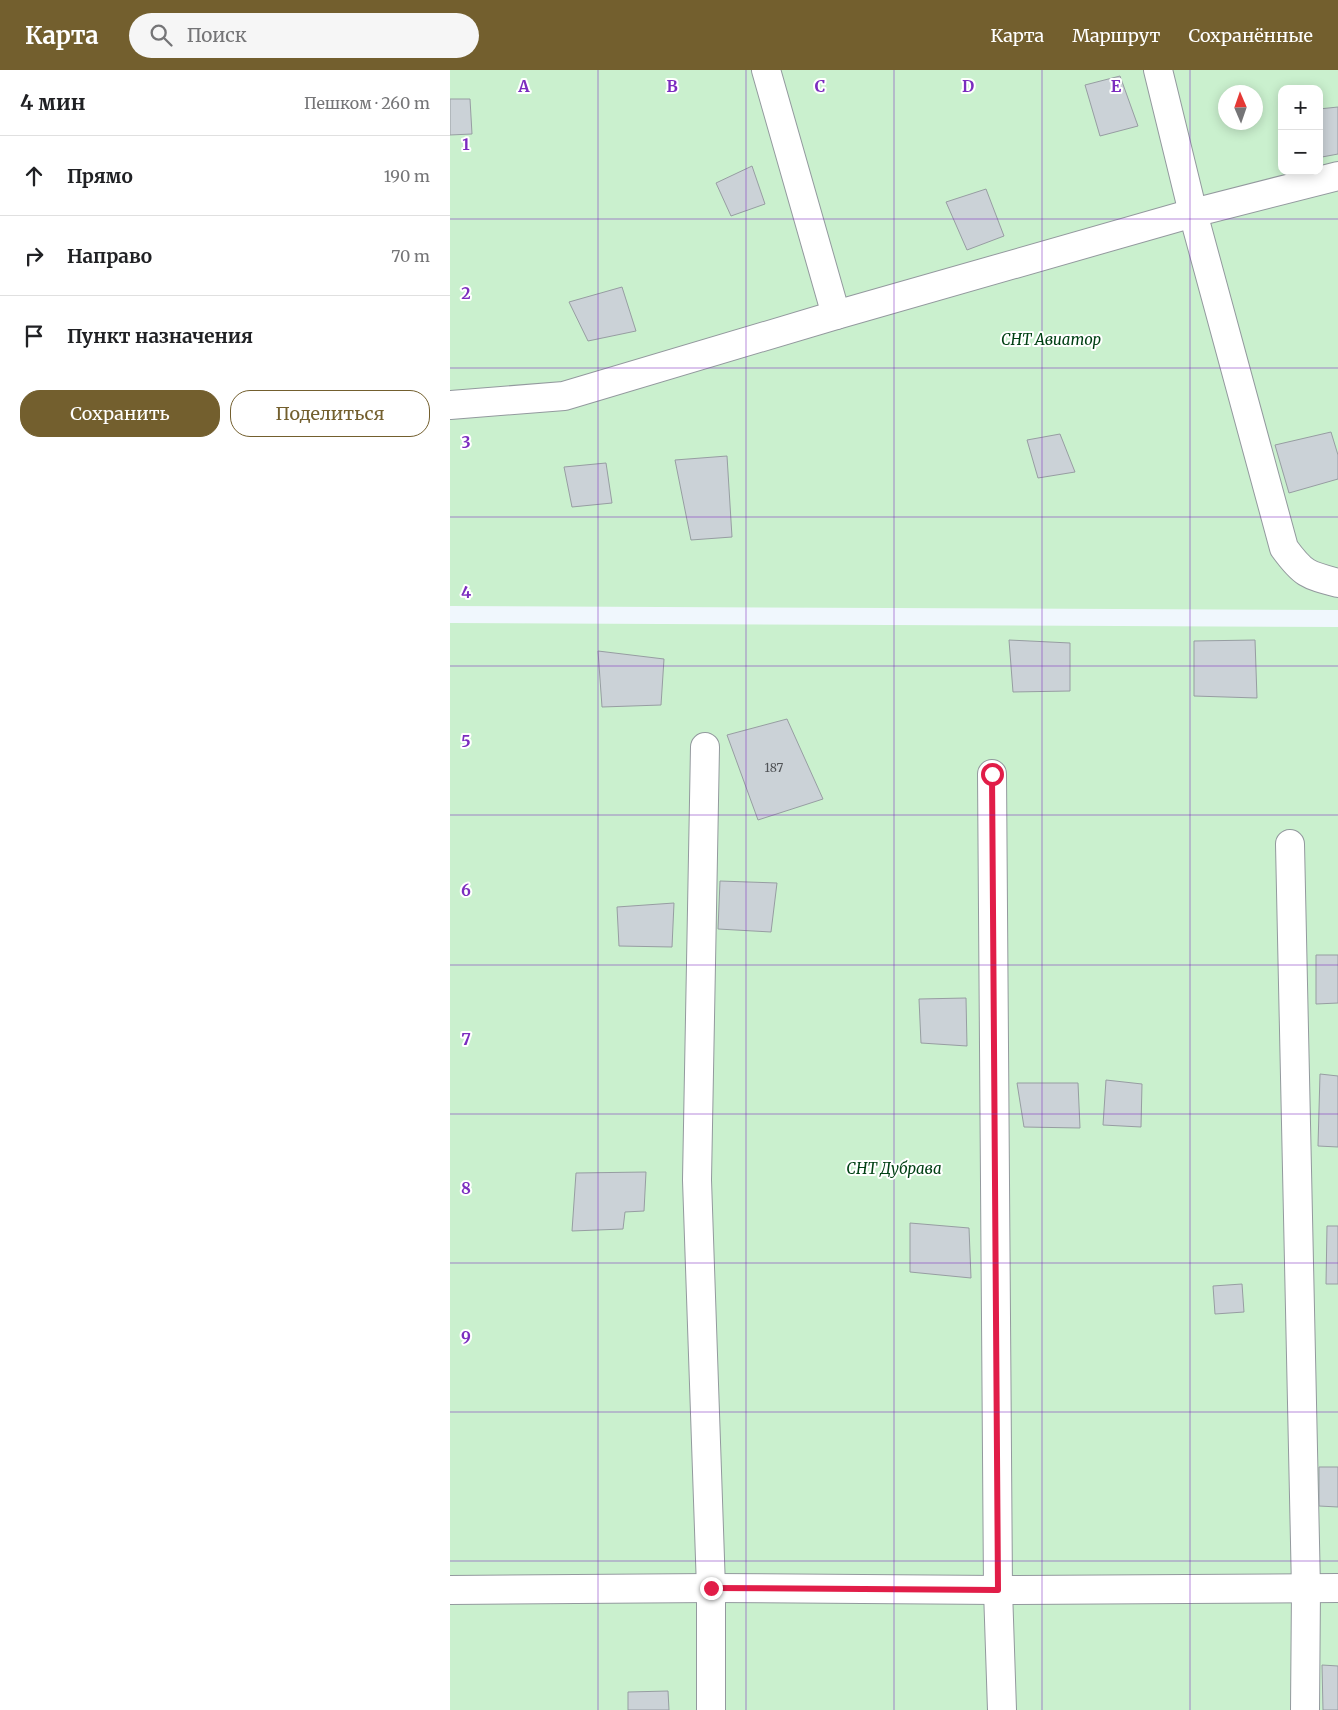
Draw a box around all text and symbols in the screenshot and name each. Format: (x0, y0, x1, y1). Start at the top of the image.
search box (129, 13, 479, 58)
text: Карта (25, 20, 99, 51)
icon: search (147, 21, 175, 49)
text: Поиск (187, 23, 247, 47)
text: Карта (991, 24, 1044, 47)
text: Маршрут (1072, 24, 1160, 47)
text: Сохранённые (1188, 24, 1313, 47)
text: A (517, 76, 530, 96)
text: B (666, 76, 678, 96)
text: C (815, 76, 825, 96)
text: D (962, 76, 974, 96)
text: E (1111, 76, 1122, 96)
north arrow (1218, 85, 1263, 130)
map controls (1278, 85, 1323, 175)
button: + (1278, 85, 1323, 130)
text: 4 мин (20, 89, 85, 116)
text: Пешком · 260 m (304, 93, 430, 113)
button: − (1278, 130, 1323, 175)
text: 1 (462, 134, 470, 154)
icon: ahead (20, 162, 48, 190)
text: Прямо (67, 164, 133, 188)
text: 190 m (384, 166, 430, 186)
icon: right (20, 242, 48, 270)
text: Направо (67, 244, 152, 268)
text: 70 m (391, 246, 430, 266)
text: 2 (461, 283, 471, 303)
icon: arrive (20, 322, 48, 350)
text: Пункт назначения (67, 324, 253, 348)
park label: СНТ Авиатор (1001, 330, 1101, 349)
button: Сохранить (20, 390, 220, 437)
button: Поделиться (230, 390, 430, 437)
text: 3 (461, 432, 471, 452)
text: 4 (461, 582, 471, 602)
text: 5 (461, 731, 471, 751)
house number: 187 (765, 760, 784, 775)
route start (981, 763, 1004, 786)
text: 6 (461, 880, 471, 900)
text: 7 (461, 1029, 471, 1049)
park label: СНТ Дубрава (846, 1159, 942, 1178)
text: 8 (461, 1178, 471, 1198)
text: 9 (461, 1327, 471, 1347)
route end (700, 1577, 723, 1600)

